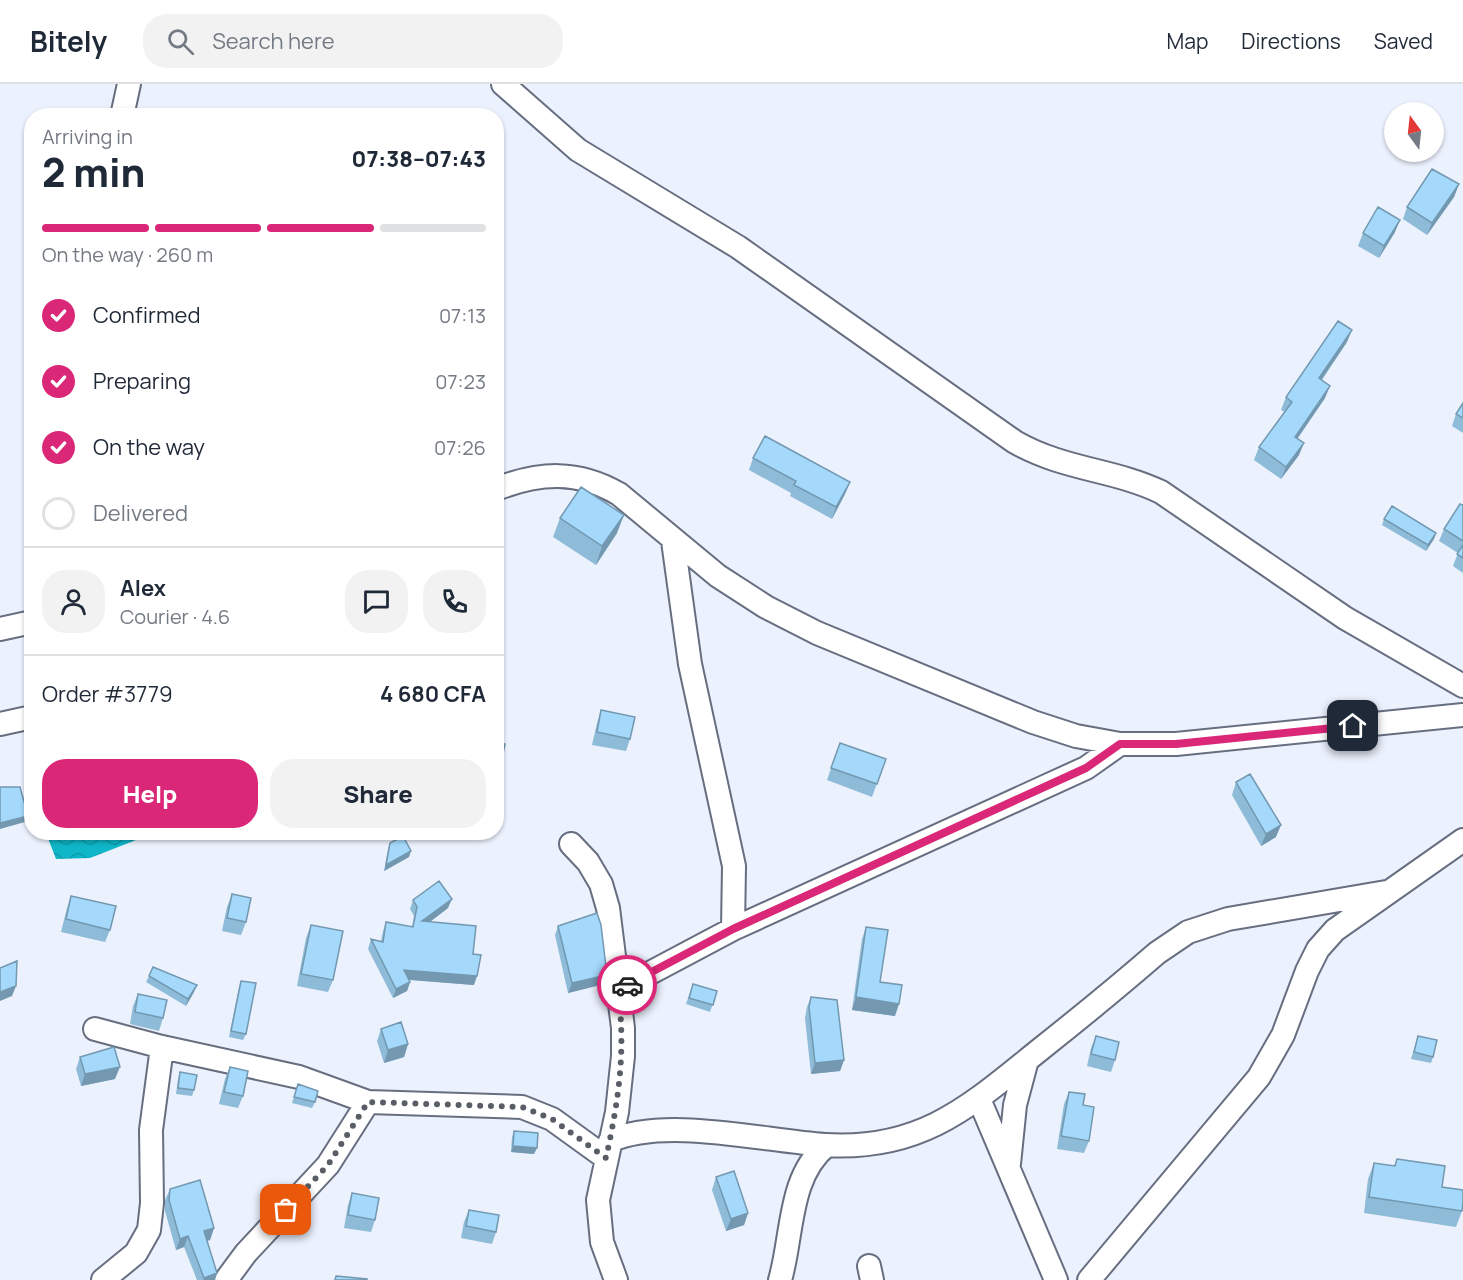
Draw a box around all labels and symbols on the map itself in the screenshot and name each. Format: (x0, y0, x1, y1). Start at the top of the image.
north arrow (1384, 102, 1444, 162)
pin (1327, 700, 1378, 751)
courier (597, 955, 657, 1015)
pin (260, 1184, 311, 1235)

